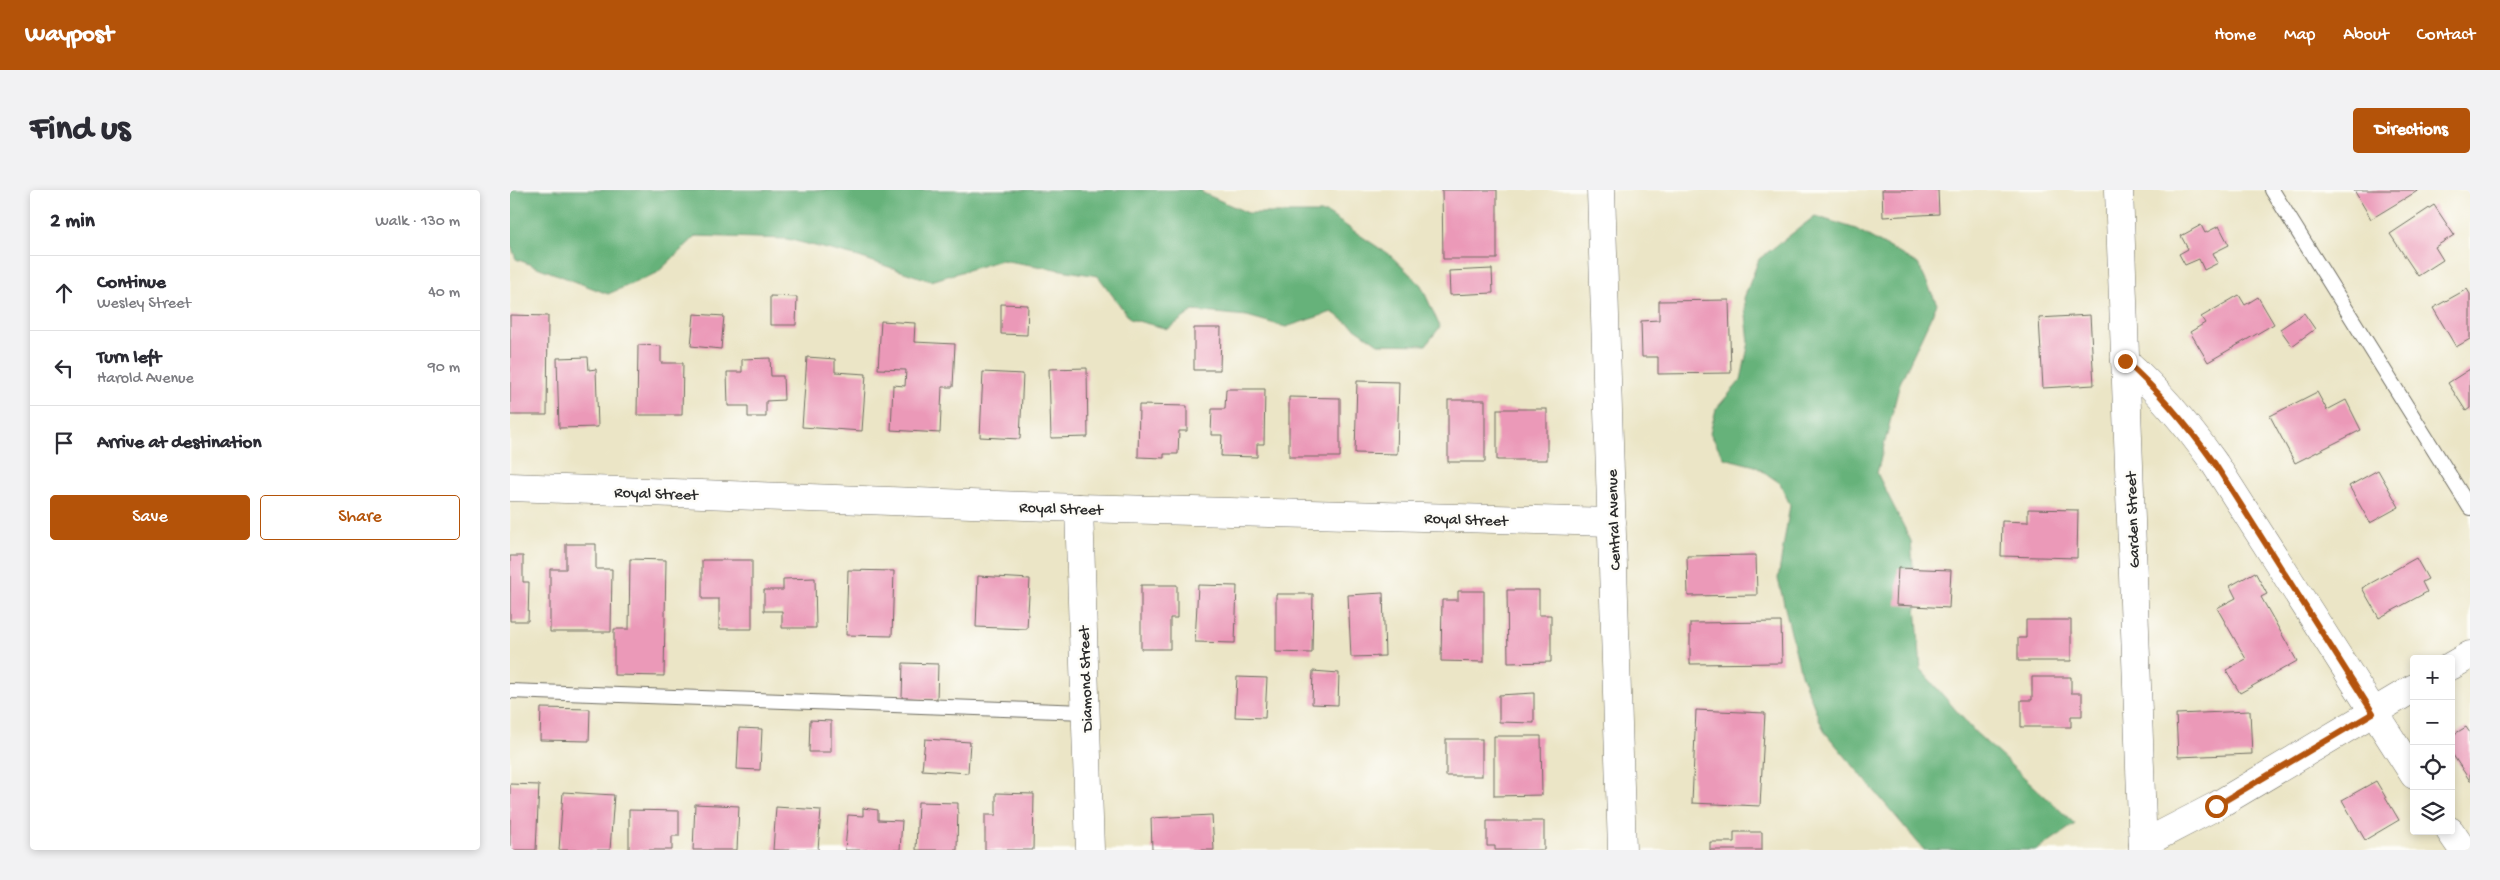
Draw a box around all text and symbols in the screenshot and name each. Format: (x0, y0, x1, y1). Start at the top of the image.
text: Waypost (25, 21, 113, 50)
text: Home (2214, 25, 2256, 46)
text: Map (2284, 25, 2315, 46)
text: About (2343, 25, 2389, 46)
text: Contact (2417, 25, 2475, 46)
button: Directions (2353, 108, 2470, 153)
text: Find us (30, 110, 130, 151)
text: 2 min (50, 210, 95, 235)
text: Walk · 130 m (375, 213, 460, 232)
text: Continue (97, 272, 166, 295)
icon: ahead (50, 279, 78, 307)
text: 40 m (428, 284, 460, 303)
text: Wesley Street (97, 295, 191, 314)
text: Turn left (97, 347, 161, 370)
route end (2114, 350, 2137, 373)
icon: left (50, 354, 78, 382)
text: 90 m (428, 359, 460, 378)
text: Harold Avenue (97, 370, 194, 389)
icon: arrive (50, 429, 78, 457)
text: Arrive at destination (97, 432, 261, 455)
street label: Central Avenue (1604, 468, 1627, 571)
street label: Garden Street (2123, 470, 2146, 568)
street label: Royal Street (614, 485, 699, 506)
button: Save (50, 495, 250, 540)
button: Share (260, 495, 460, 540)
street label: Royal Street (1019, 500, 1104, 521)
street label: Royal Street (1424, 511, 1509, 532)
street label: Diamond Street (1076, 624, 1099, 733)
map controls (2410, 655, 2455, 835)
button: + (2410, 655, 2455, 700)
button: − (2410, 700, 2455, 745)
button: locate (2410, 745, 2455, 790)
button: layers (2410, 790, 2455, 835)
route start (2205, 795, 2228, 818)

